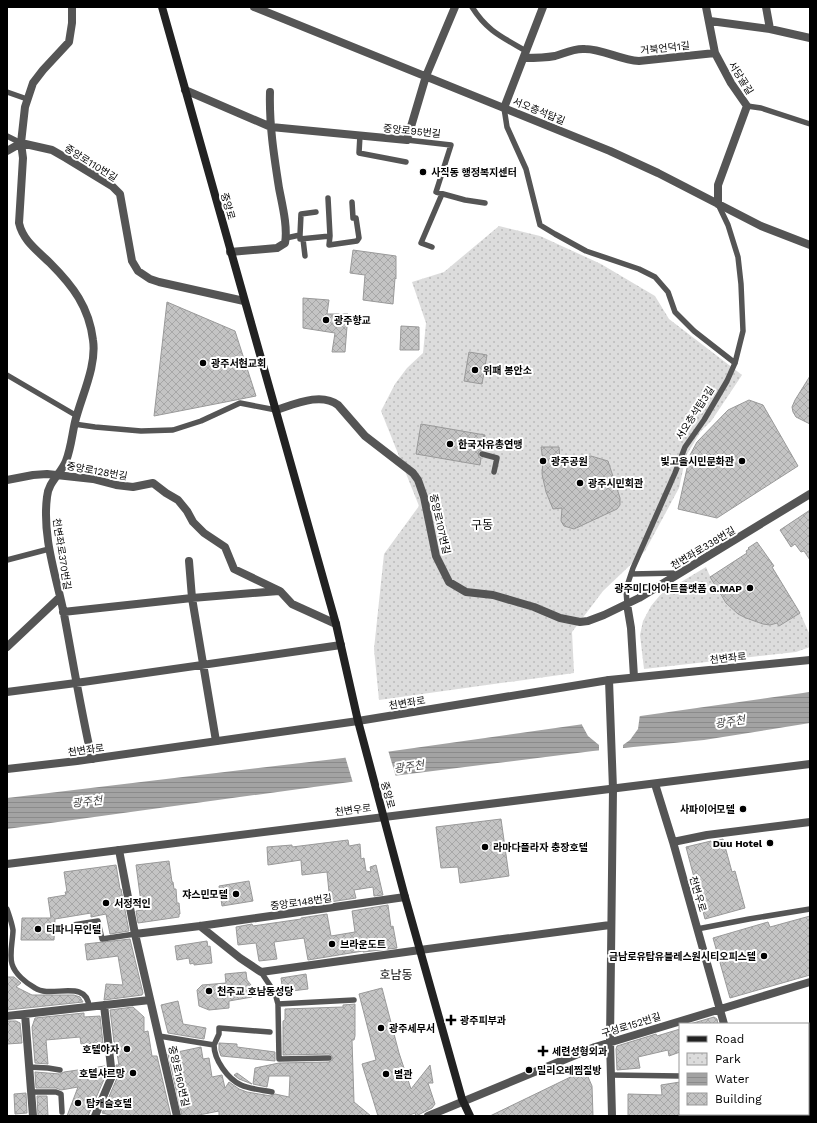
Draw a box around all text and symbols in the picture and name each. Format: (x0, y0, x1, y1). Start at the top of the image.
street label: 거북언덕1길 (640, 40, 690, 56)
street label: 서당골길 (727, 59, 755, 97)
street label: 서오층석탑길 (511, 96, 567, 126)
street label: 중앙로95번길 (383, 122, 441, 140)
street label: 중앙로110번길 (63, 142, 119, 184)
marker: 사직동 행정복지센터 (418, 167, 428, 177)
place label: 사직동 행정복지센터 (431, 167, 517, 178)
street label: 중앙로 (219, 191, 237, 221)
place label: 광주향교 (334, 314, 371, 326)
marker: 광주향교 (321, 315, 331, 325)
place label: 광주서현교회 (211, 357, 266, 369)
marker: 광주서현교회 (198, 358, 208, 368)
marker: 위패 봉안소 (470, 365, 480, 375)
place label: 위패 봉안소 (483, 365, 532, 376)
street label: 서오층석탑3길 (674, 384, 716, 442)
marker: 한국자유총연맹 (445, 439, 455, 449)
place label: 한국자유총연맹 (458, 439, 522, 450)
marker: 광주공원 (538, 456, 548, 466)
place label: 광주공원 (551, 456, 588, 467)
place label: 빛고을시민문화관 (660, 456, 734, 467)
marker: 빛고을시민문화관 (737, 456, 747, 466)
street label: 중앙로128번길 (66, 460, 128, 482)
marker: 광주시민회관 (575, 478, 585, 488)
place label: 광주시민회관 (588, 478, 643, 489)
street label: 중앙로107번길 (428, 493, 452, 555)
street label: 천변좌로370번길 (51, 517, 73, 591)
district label: 구동 (471, 518, 493, 532)
street label: 천변좌로338번길 (669, 524, 737, 572)
place label: 광주미디어아트플랫폼 G.MAP (614, 583, 742, 594)
marker: 광주미디어아트플랫폼 G.MAP (745, 583, 755, 593)
street label: 천변좌로 (709, 651, 747, 665)
street label: 천변좌로 (388, 695, 426, 711)
water label: 광주천 (714, 713, 748, 731)
street label: 천변좌로 (67, 742, 105, 758)
water label: 광주천 (393, 758, 427, 776)
street label: 중앙로 (379, 780, 397, 810)
water label: 광주천 (71, 794, 105, 810)
street label: 천변우로 (334, 802, 372, 818)
place label: 사파이어모텔 (680, 804, 735, 815)
marker: 사파이어모텔 (738, 804, 748, 814)
place label: Duu Hotel (713, 838, 763, 849)
marker: Duu Hotel (765, 838, 775, 848)
marker: 라마다플라자 충장호텔 (480, 842, 490, 852)
place label: 라마다플라자 충장호텔 (493, 842, 588, 853)
street label: 천변우로 (688, 875, 708, 913)
place label: 쟈스민모텔 (182, 889, 228, 900)
marker: 쟈스민모텔 (231, 889, 241, 899)
street label: 중앙로148번길 (269, 892, 333, 912)
marker: 서정적인 (101, 898, 111, 908)
place label: 서정적인 (114, 898, 151, 909)
marker: 티파니무인텔 (33, 924, 43, 934)
place label: 티파니무인텔 (46, 924, 101, 935)
marker: 브라운도트 (327, 939, 337, 949)
place label: 브라운도트 (340, 939, 386, 950)
place label: 금남로유탑유블레스원시티오피스텔 (609, 951, 756, 962)
marker: 금남로유탑유블레스원시티오피스텔 (759, 951, 769, 961)
district label: 호남동 (379, 968, 413, 982)
place label: 천주교 호남동성당 (217, 985, 293, 997)
marker: 천주교 호남동성당 (204, 986, 214, 996)
street label: 구성로152번길 (600, 1011, 662, 1039)
marker: 광주피부과 (445, 1014, 457, 1026)
place label: 광주피부과 (460, 1015, 506, 1026)
marker: 광주세무서 (376, 1023, 386, 1033)
place label: 광주세무서 (389, 1023, 435, 1034)
legend (679, 1023, 809, 1115)
text: Road (715, 1032, 744, 1046)
place label: 호텔야자 (82, 1044, 120, 1055)
marker: 호텔야자 (122, 1044, 132, 1054)
street label: 중앙로160번길 (167, 1044, 191, 1108)
marker: 세련성형외과 (537, 1045, 549, 1057)
place label: 세련성형외과 (552, 1046, 607, 1057)
text: Park (715, 1052, 741, 1066)
marker: 밀리오레찜질방 (524, 1065, 534, 1075)
place label: 밀리오레찜질방 (537, 1065, 601, 1076)
place label: 호텔샤르망 (79, 1068, 125, 1079)
marker: 호텔샤르망 (128, 1068, 138, 1078)
marker: 별관 (381, 1069, 391, 1079)
place label: 별관 (394, 1069, 412, 1080)
text: Water (715, 1072, 750, 1086)
text: Building (715, 1092, 762, 1106)
marker: 탑캐슬호텔 (73, 1098, 83, 1108)
place label: 탑캐슬호텔 (86, 1098, 132, 1109)

